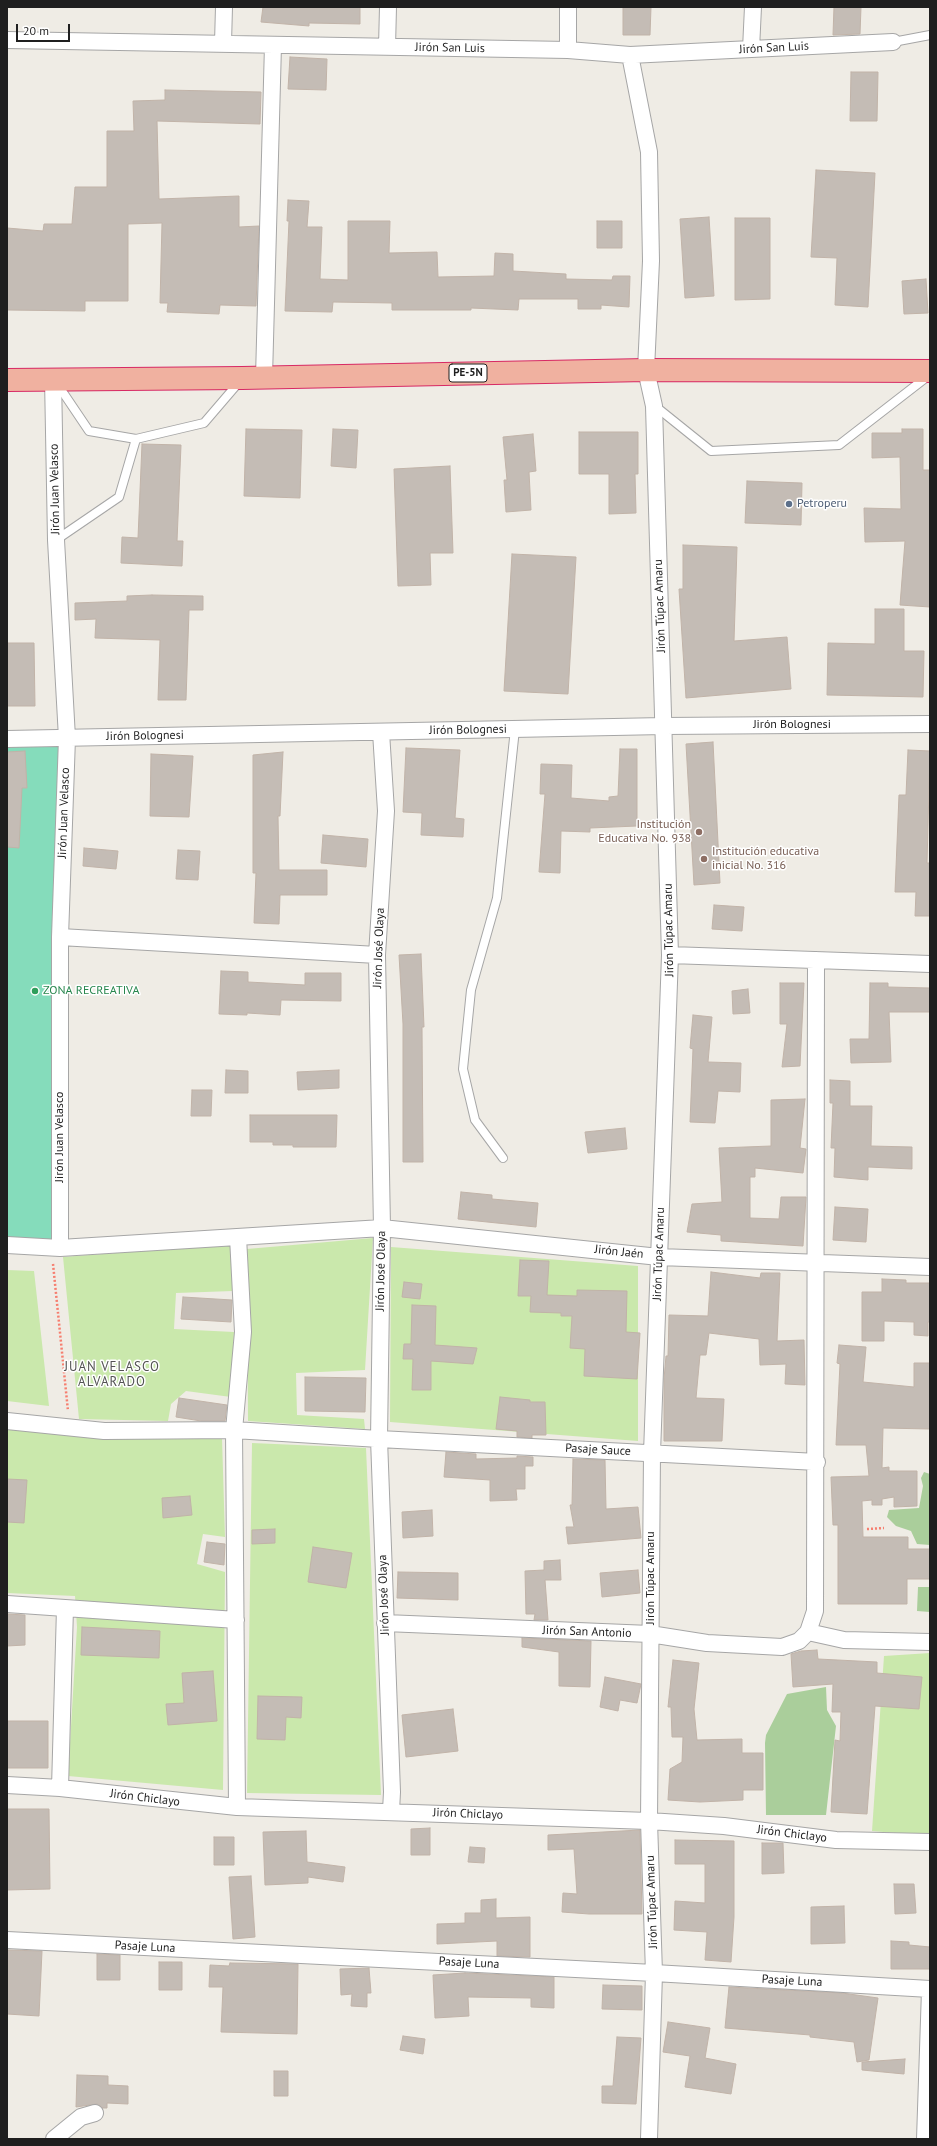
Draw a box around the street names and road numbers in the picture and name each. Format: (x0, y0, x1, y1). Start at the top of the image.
street label: Jirón San Luis (739, 39, 809, 57)
street label: Jirón San Luis (415, 40, 485, 56)
road number: PE-5N (449, 364, 487, 382)
street label: Jirón Juan Velasco (47, 443, 63, 535)
street label: Jirón Túpac Amaru (651, 559, 669, 653)
street label: Jirón Bolognesi (753, 718, 831, 732)
street label: Jirón Bolognesi (429, 722, 507, 738)
street label: Jirón Bolognesi (106, 728, 184, 744)
street label: Jirón Juan Velasco (55, 767, 73, 859)
street label: Jirón Túpac Amaru (661, 883, 677, 977)
street label: Jirón José Olaya (370, 908, 388, 988)
street label: Jirón Juan Velasco (53, 1092, 67, 1182)
street label: Jirón Túpac Amaru (650, 1207, 668, 1301)
street label: Jirón José Olaya (373, 1231, 389, 1311)
street label: Jirón Jaén (594, 1242, 644, 1262)
street label: Pasaje Sauce (565, 1441, 631, 1459)
street label: Jirón Túpac Amaru (644, 1531, 658, 1625)
street label: Jirón José Olaya (375, 1555, 393, 1635)
street label: Jirón San Antonio (542, 1623, 632, 1641)
street label: Jirón Chiclayo (109, 1787, 181, 1809)
street label: Jirón Chiclayo (433, 1806, 503, 1822)
street label: Jirón Chiclayo (756, 1823, 828, 1845)
street label: Jirón Túpac Amaru (643, 1855, 661, 1949)
street label: Pasaje Luna (114, 1938, 176, 1956)
street label: Pasaje Luna (438, 1954, 500, 1972)
street label: Pasaje Luna (761, 1972, 823, 1990)

